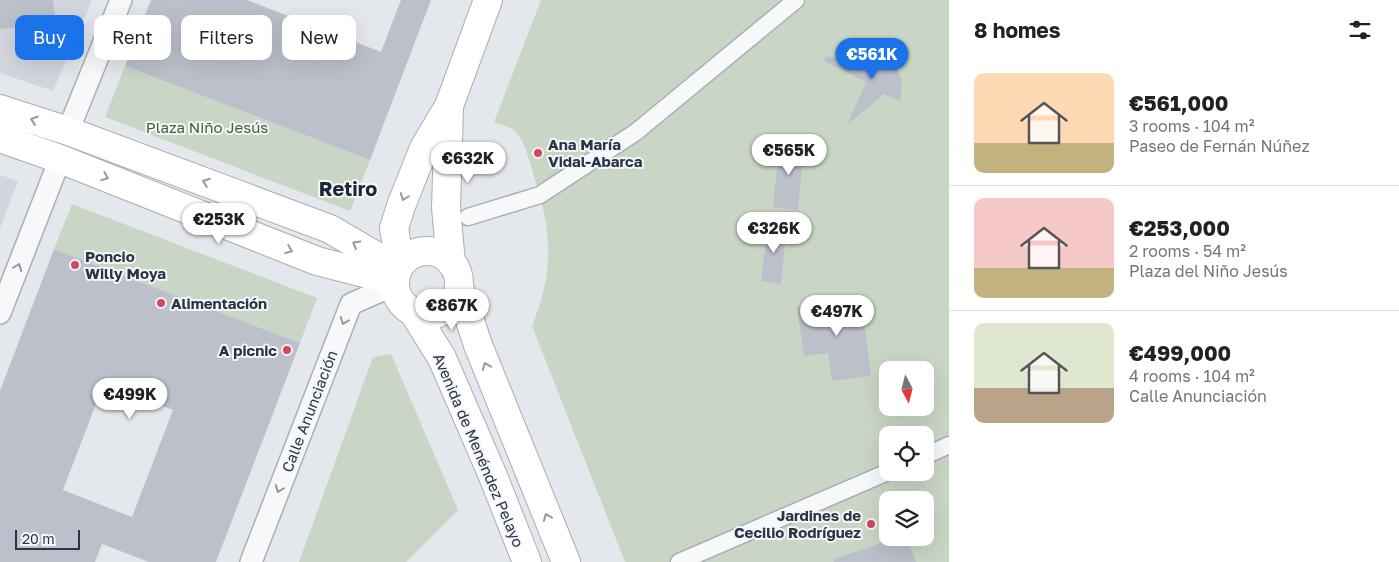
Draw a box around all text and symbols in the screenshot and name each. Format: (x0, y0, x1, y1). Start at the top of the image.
chip: Buy (15, 15, 84, 60)
chip: Rent (94, 15, 171, 60)
chip: Filters (181, 15, 272, 60)
chip: New (282, 15, 356, 60)
icon: filters (1346, 16, 1374, 44)
text: 8 homes (974, 17, 1061, 43)
pin: €561K (837, 38, 907, 80)
text: €561K (846, 44, 898, 64)
text: €561,000 (1129, 90, 1228, 116)
icon: home (1014, 93, 1074, 153)
one-way arrow (31, 116, 39, 126)
text: 3 rooms · 104 m² (1129, 116, 1254, 136)
park label: Plaza Niño Jesús (146, 118, 268, 136)
pin: €565K (754, 134, 824, 176)
place label: Ana María Vidal-Abarca (548, 135, 643, 170)
text: Paseo de Fernán Núñez (1129, 136, 1310, 156)
text: €565K (763, 140, 815, 160)
pin: €632K (433, 142, 503, 184)
marker: Ana María Vidal-Abarca (532, 147, 544, 159)
text: €632K (442, 148, 494, 168)
one-way arrow (100, 171, 109, 181)
district label: Retiro (319, 176, 377, 200)
one-way arrow (203, 178, 211, 188)
one-way arrow (400, 192, 411, 201)
pin: €253K (184, 202, 254, 245)
text: €253K (193, 209, 245, 229)
pin: €326K (739, 212, 809, 254)
text: €253,000 (1129, 215, 1230, 241)
text: €326K (748, 218, 800, 238)
icon: home (1014, 218, 1074, 278)
one-way arrow (353, 241, 362, 251)
text: 2 rooms · 54 m² (1129, 241, 1246, 261)
one-way arrow (284, 244, 292, 254)
place label: Poncio Willy Moya (85, 247, 166, 282)
marker: Poncio Willy Moya (69, 259, 81, 271)
text: Plaza del Niño Jesús (1129, 261, 1288, 281)
one-way arrow (12, 263, 22, 272)
pin: €867K (417, 288, 487, 331)
place label: Alimentación (171, 294, 267, 312)
pin: €497K (802, 294, 872, 337)
text: €867K (426, 295, 478, 315)
marker: Alimentación (155, 297, 167, 309)
text: €497K (811, 301, 863, 321)
one-way arrow (340, 316, 350, 325)
text: €499,000 (1129, 340, 1231, 366)
place label: A picnic (219, 341, 277, 359)
icon: home (1014, 343, 1074, 403)
marker: A picnic (281, 344, 293, 356)
street label: Calle Anunciación (277, 347, 341, 475)
street label: Avenida de Menéndez Pelayo (430, 350, 528, 550)
north arrow (879, 361, 934, 416)
map controls (879, 361, 934, 546)
one-way arrow (482, 362, 493, 371)
text: 4 rooms · 104 m² (1129, 366, 1255, 386)
pin: €499K (95, 378, 165, 420)
text: €499K (103, 384, 157, 404)
text: Calle Anunciación (1129, 386, 1267, 406)
button: locate (879, 426, 934, 481)
one-way arrow (275, 484, 285, 493)
button: layers (879, 491, 934, 546)
place label: Jardines de Cecilio Rodríguez (734, 506, 861, 541)
one-way arrow (543, 513, 554, 522)
marker: Jardines de Cecilio Rodríguez (865, 518, 877, 530)
scale bar (15, 527, 80, 550)
text: 20 m (22, 530, 55, 547)

